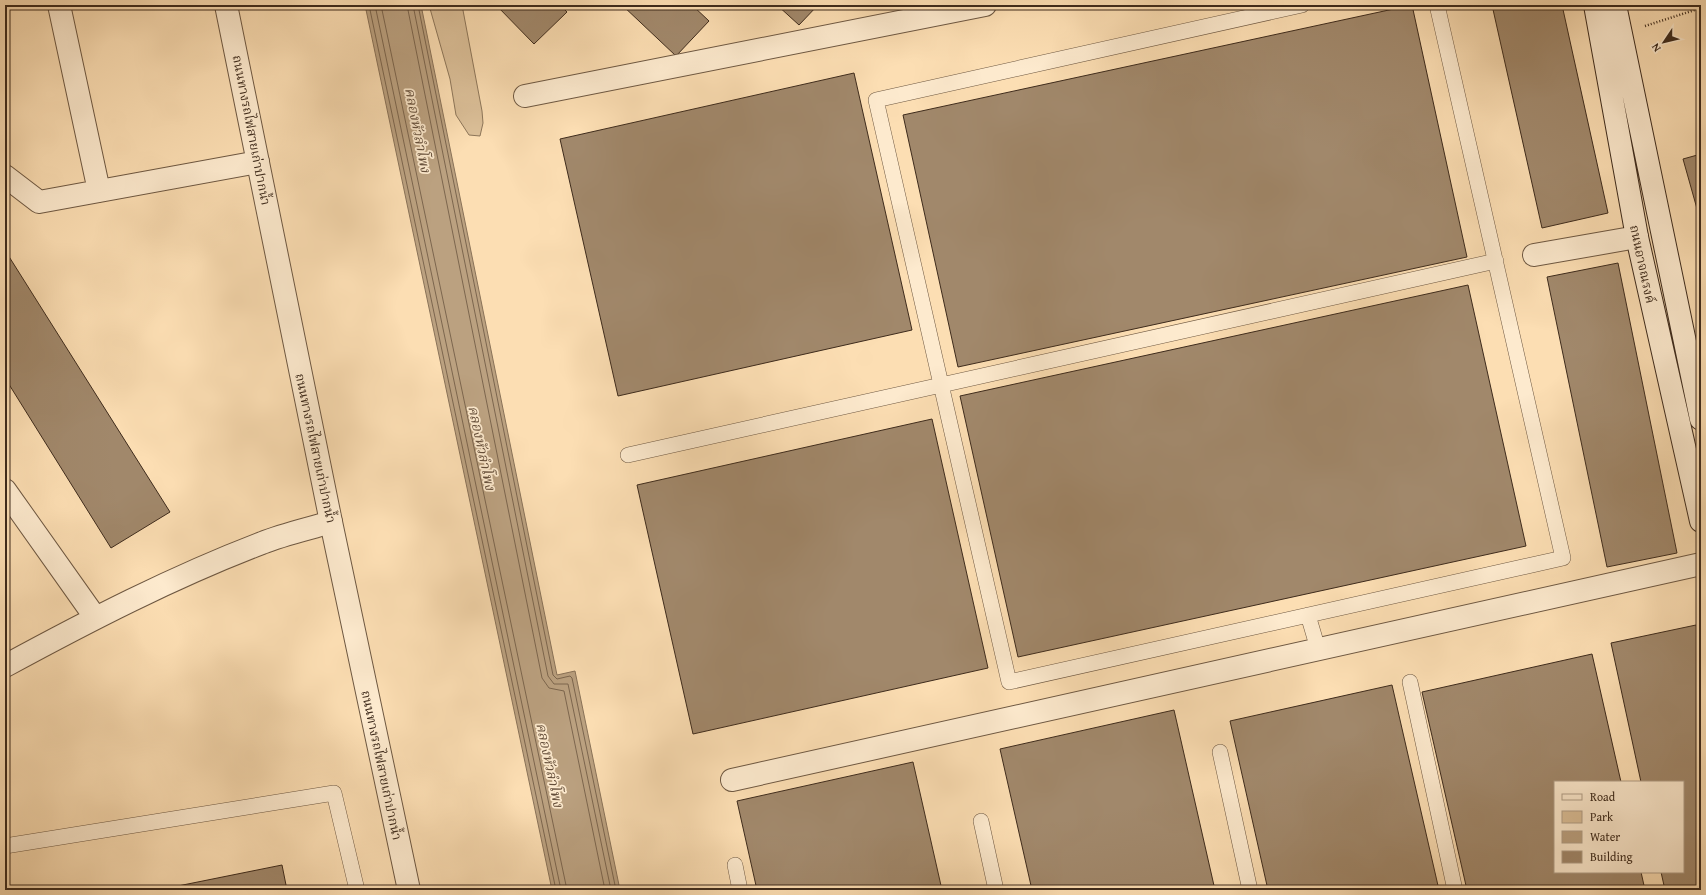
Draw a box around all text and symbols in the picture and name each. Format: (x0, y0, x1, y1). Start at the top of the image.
north arrow (1644, 22, 1684, 62)
text: N (1647, 40, 1664, 55)
street label: ถนนทางรถไฟสายเก่าปากน้ำ (228, 53, 275, 207)
water label: คลองหัวลำโพง (400, 86, 436, 175)
street label: ถนนอาจณรงค์ (1625, 223, 1660, 305)
street label: ถนนทางรถไฟสายเก่าปากน้ำ (290, 371, 341, 525)
water label: คลองหัวลำโพง (463, 404, 501, 493)
street label: ถนนทางรถไฟสายเก่าปากน้ำ (356, 688, 407, 842)
water label: คลองหัวลำโพง (531, 721, 569, 810)
legend (1554, 781, 1684, 873)
text: Road (1590, 788, 1616, 805)
text: Park (1590, 808, 1614, 825)
text: Water (1590, 828, 1620, 845)
text: Building (1590, 848, 1633, 865)

